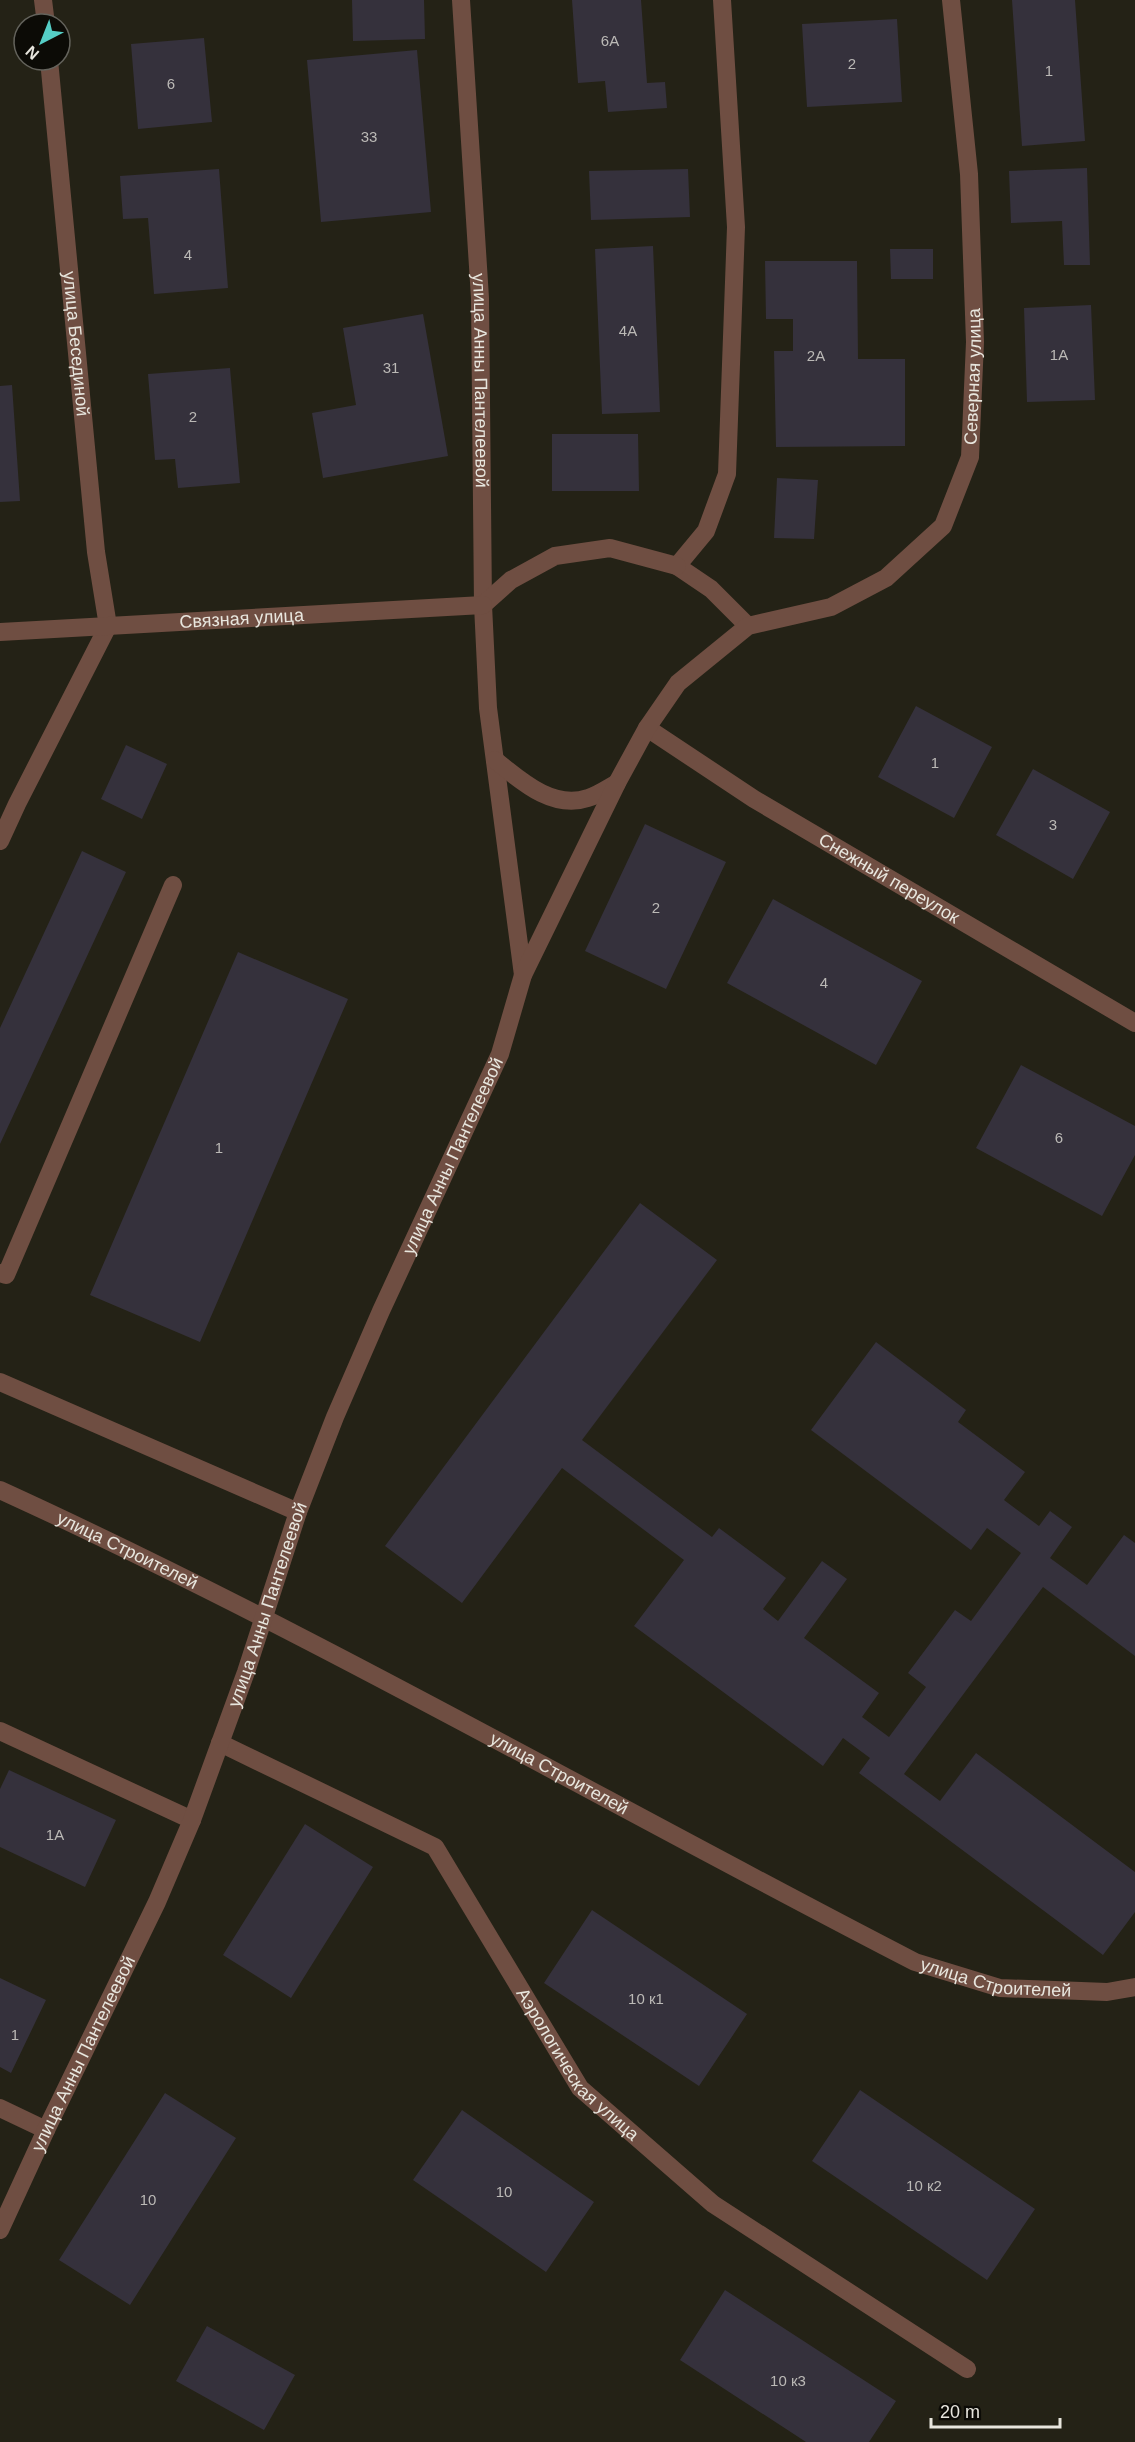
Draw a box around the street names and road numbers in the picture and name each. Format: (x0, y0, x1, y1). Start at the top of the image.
street label: улица Бесединой (59, 270, 93, 417)
street label: улица Анны Пантелеевой (468, 272, 492, 488)
street label: Северная улица (961, 307, 985, 445)
street label: Связная улица (179, 605, 305, 632)
street label: Снежный переулок (815, 829, 963, 927)
street label: улица Анны Пантелеевой (399, 1054, 507, 1258)
street label: улица Анны Пантелеевой (224, 1499, 311, 1710)
street label: улица Строителей (54, 1508, 201, 1593)
street label: улица Строителей (487, 1728, 632, 1819)
street label: улица Анны Пантелеевой (28, 1953, 139, 2155)
street label: улица Строителей (918, 1954, 1072, 2001)
street label: Аэрологическая улица (512, 1984, 644, 2145)

